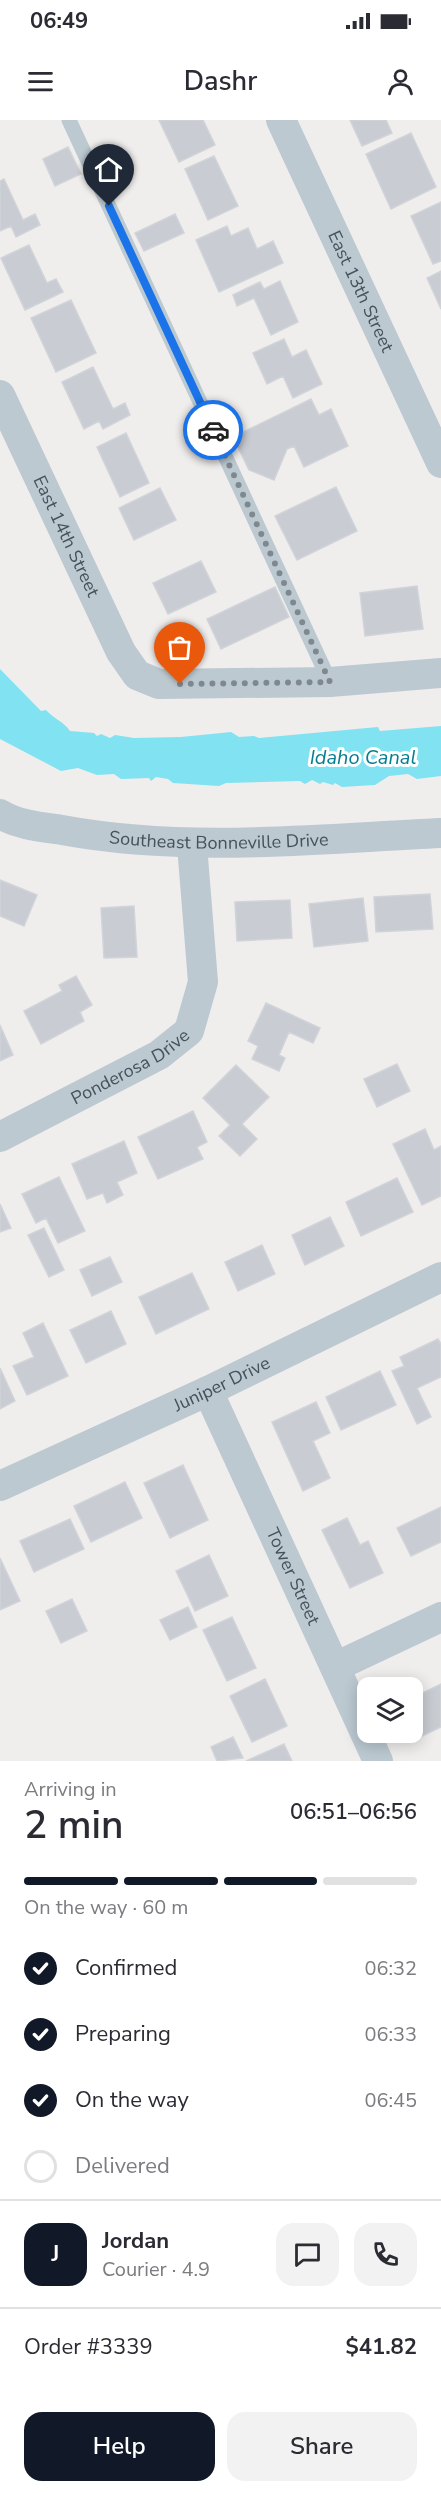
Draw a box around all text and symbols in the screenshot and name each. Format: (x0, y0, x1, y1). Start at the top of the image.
text: 06:49 (30, 6, 88, 36)
text: Dashr (184, 63, 257, 100)
icon: menu (24, 65, 57, 98)
icon: person (384, 65, 417, 98)
pin (83, 144, 134, 206)
icon: home (92, 153, 125, 186)
street label: East 13th Street (322, 227, 400, 357)
courier (183, 400, 243, 460)
icon: car (197, 414, 230, 447)
street label: East 14th Street (28, 472, 106, 601)
pin (154, 622, 205, 684)
icon: bag (163, 631, 196, 664)
water label: Idaho Canal (310, 744, 416, 771)
street label: Southeast Bonneville Drive (108, 825, 329, 855)
street label: Ponderosa Drive (67, 1023, 194, 1110)
street label: Juniper Drive (169, 1351, 274, 1418)
street label: Tower Street (261, 1524, 326, 1629)
map controls (357, 1677, 423, 1743)
button: layers (357, 1677, 423, 1743)
text: Arriving in (24, 1776, 117, 1803)
text: 06:51–06:56 (290, 1797, 417, 1827)
text: 2 min (24, 1799, 123, 1852)
text: On the way · 60 m (24, 1894, 188, 1921)
icon: check (24, 1952, 57, 1985)
text: Confirmed (75, 1953, 177, 1983)
text: 06:32 (364, 1955, 417, 1982)
icon: check (24, 2018, 57, 2051)
text: Preparing (75, 2019, 171, 2049)
text: 06:33 (364, 2021, 417, 2048)
icon: check (24, 2084, 57, 2117)
text: On the way (75, 2085, 189, 2115)
text: 06:45 (364, 2087, 417, 2114)
text: Delivered (75, 2151, 170, 2181)
button: chat (276, 2223, 339, 2286)
button: phone (354, 2223, 417, 2286)
text: Jordan (102, 2226, 169, 2256)
text: J (52, 2239, 59, 2269)
text: Courier · 4.9 (102, 2256, 210, 2283)
text: Order #3339 (24, 2332, 153, 2362)
text: $41.82 (346, 2332, 417, 2362)
button: Help (24, 2412, 215, 2481)
button: Share (227, 2412, 417, 2481)

